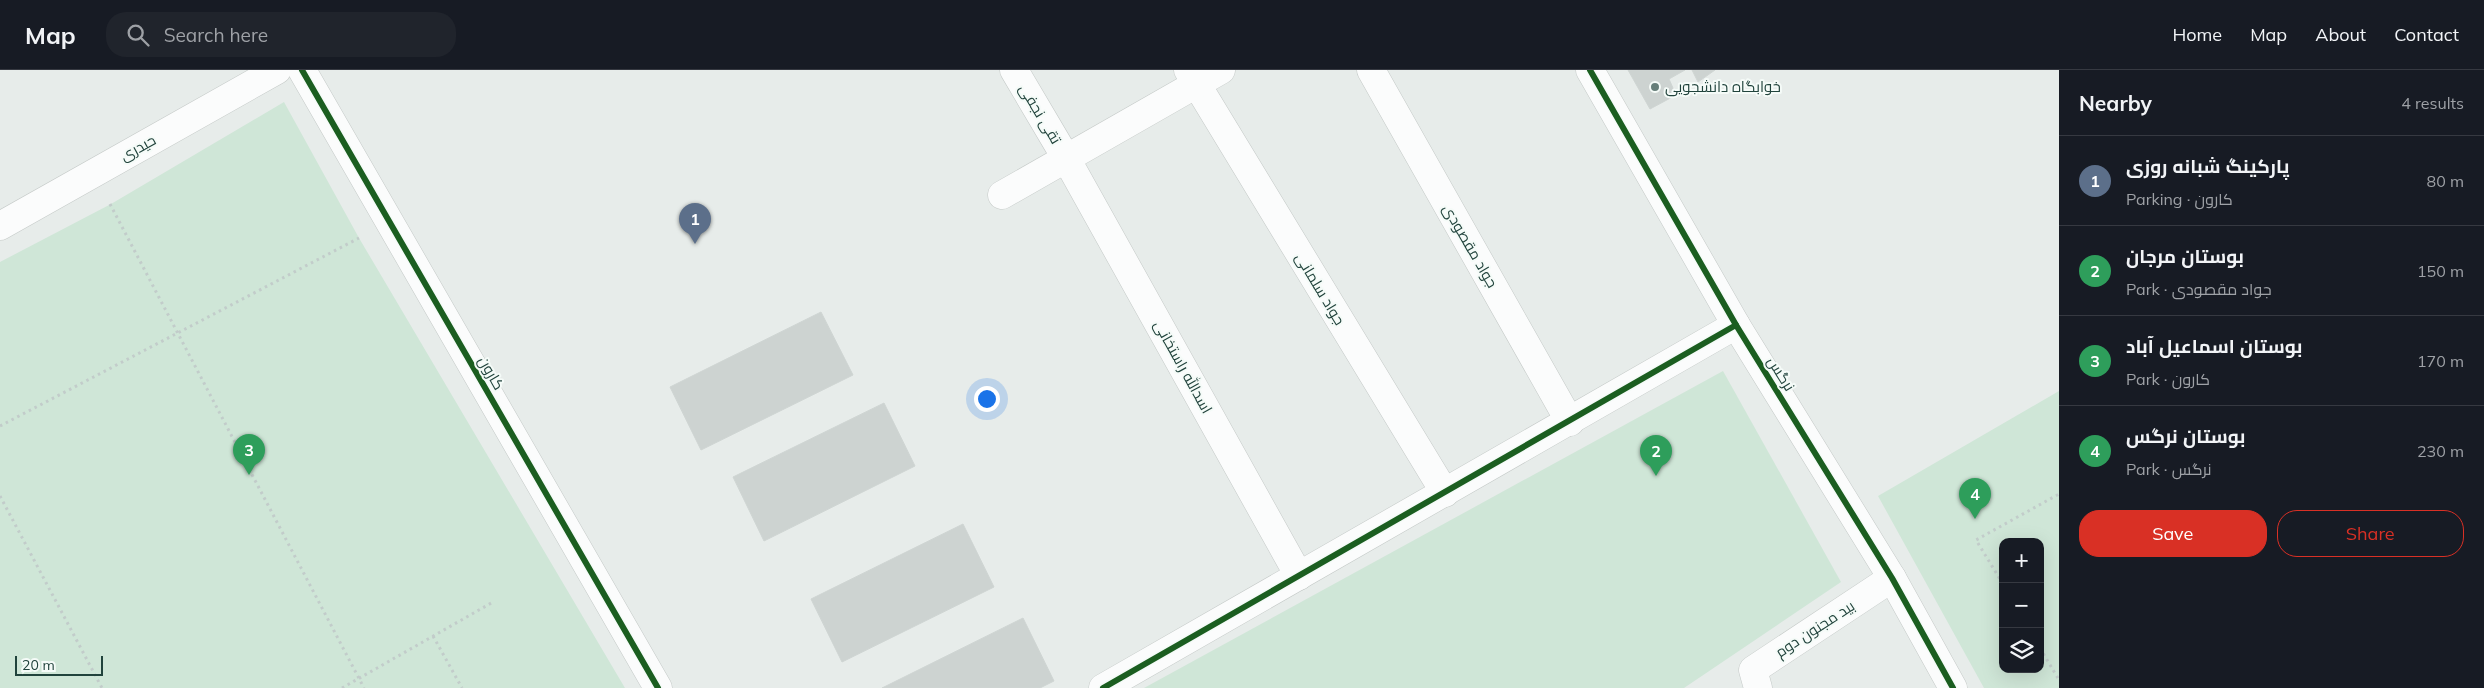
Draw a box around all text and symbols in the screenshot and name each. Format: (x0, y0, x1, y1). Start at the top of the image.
search box (106, 12, 456, 57)
text: Map (25, 20, 76, 50)
icon: search (124, 21, 152, 49)
text: Search here (164, 23, 268, 47)
text: Home (2172, 23, 2222, 46)
text: Map (2250, 23, 2287, 46)
text: About (2315, 23, 2366, 46)
text: Contact (2394, 23, 2459, 46)
place label: خوابگاه دانشجویی (1665, 77, 1781, 97)
street label: تقی نجفی (1014, 80, 1066, 148)
marker: خوابگاه دانشجویی (1649, 81, 1661, 93)
text: Nearby (2079, 90, 2152, 116)
text: 4 results (2401, 93, 2464, 113)
street label: حیدری (116, 130, 160, 166)
text: پارکینگ شبانه روزی (2126, 154, 2289, 178)
text: 1 (2090, 171, 2100, 191)
text: 80 m (2427, 171, 2464, 191)
text: Parking · کارون (2126, 189, 2233, 209)
street label: جواد مقصودی (1438, 200, 1502, 292)
pin: 1 (679, 203, 711, 244)
text: بوستان مرجان (2126, 244, 2244, 268)
street label: جواد سلمانی (1291, 249, 1349, 329)
text: 2 (2090, 261, 2100, 281)
text: 150 m (2417, 261, 2464, 281)
text: Park · جواد مقصودی (2126, 279, 2272, 299)
street label: اسدالله راستخانی (1149, 317, 1217, 417)
text: بوستان اسماعیل آباد (2126, 334, 2302, 358)
text: 3 (2090, 351, 2100, 371)
text: 170 m (2417, 351, 2464, 371)
street label: کارون (473, 352, 509, 394)
street label: نرگس (1763, 353, 1799, 395)
text: Park · کارون (2126, 369, 2210, 389)
your location (974, 386, 1000, 412)
text: بوستان نرگس (2126, 424, 2246, 448)
pin: 3 (233, 434, 265, 475)
pin: 2 (1640, 435, 1672, 476)
text: 4 (2090, 441, 2100, 461)
text: 230 m (2417, 441, 2464, 461)
text: Park · نرگس (2126, 459, 2212, 479)
pin: 4 (1959, 478, 1991, 519)
button: Save (2079, 510, 2267, 557)
button: Share (2277, 510, 2464, 557)
map controls (1999, 538, 2044, 673)
button: + (1999, 538, 2044, 583)
button: − (1999, 583, 2044, 628)
street label: بید مجنون دوم (1771, 596, 1859, 662)
button: layers (1999, 628, 2044, 673)
scale bar (15, 653, 102, 676)
text: 20 m (22, 656, 55, 674)

